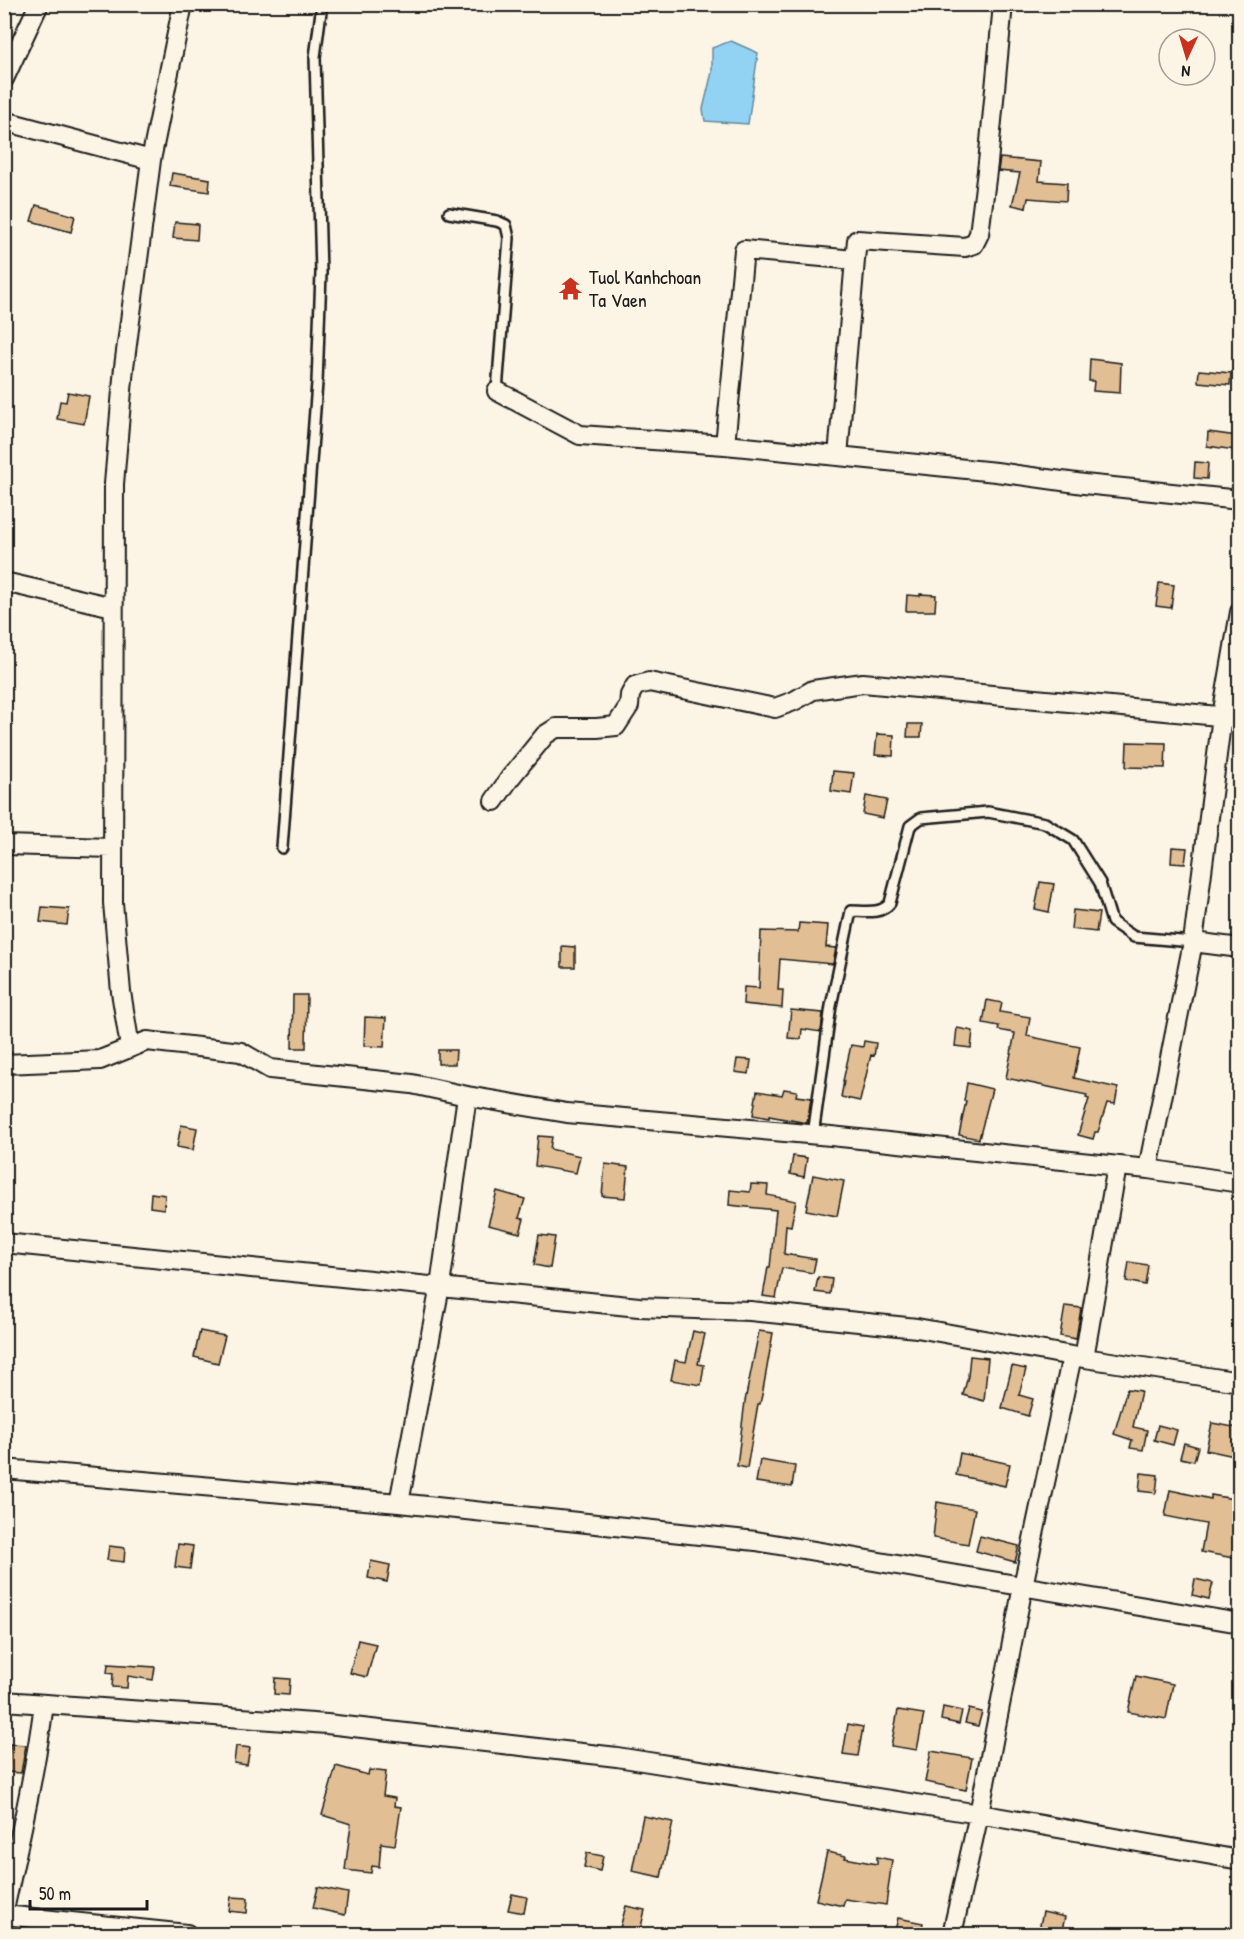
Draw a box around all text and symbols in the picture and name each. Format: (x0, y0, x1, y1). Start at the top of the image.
north arrow (1157, 27, 1217, 87)
text: N (1180, 61, 1191, 83)
place label: Tuol Kanhchoan Ta Vaen (589, 263, 701, 313)
temple icon: Tuol Kanhchoan Ta Vaen (558, 275, 584, 301)
scale bar (30, 1873, 147, 1911)
text: 50 m (39, 1881, 71, 1906)

